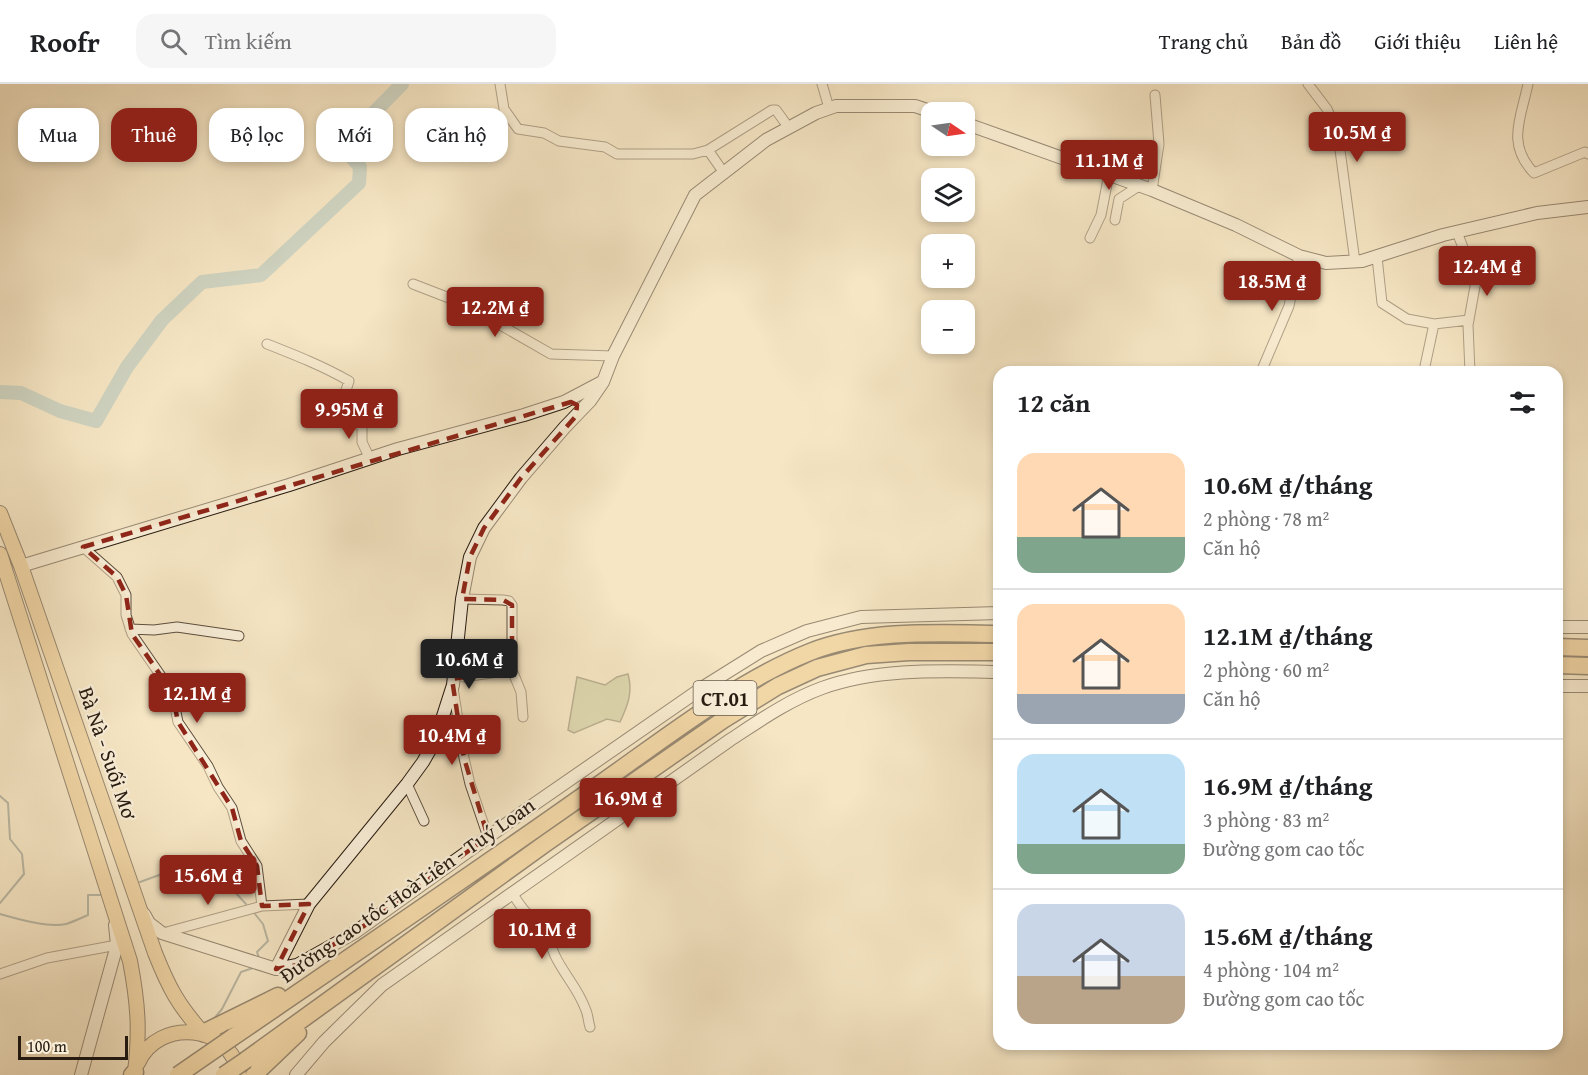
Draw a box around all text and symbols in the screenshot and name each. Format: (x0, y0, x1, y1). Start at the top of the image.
search box (136, 14, 556, 68)
text: Roofr (30, 21, 100, 62)
icon: search (157, 25, 190, 58)
text: Tìm kiếm (205, 25, 292, 57)
text: Trang chủ (1159, 26, 1248, 57)
text: Bản đồ (1281, 26, 1341, 57)
text: Giới thiệu (1374, 26, 1461, 57)
text: Liên hệ (1494, 26, 1558, 57)
north arrow (921, 102, 975, 156)
map controls (921, 102, 975, 354)
chip: Mua (18, 108, 99, 162)
chip: Thuê (111, 108, 197, 162)
chip: Bộ lọc (209, 108, 304, 162)
chip: Mới (316, 108, 393, 162)
chip: Căn hộ (405, 108, 508, 162)
pin: 10.5M ₫ (1302, 112, 1412, 163)
text: 10.5M ₫ (1323, 117, 1391, 146)
pin: 11.1M ₫ (1054, 140, 1164, 191)
text: 11.1M ₫ (1075, 145, 1143, 174)
button: layers (921, 168, 975, 222)
button: + (921, 234, 975, 288)
pin: 12.4M ₫ (1432, 246, 1542, 297)
text: 12.4M ₫ (1453, 251, 1521, 280)
pin: 18.5M ₫ (1217, 261, 1327, 312)
text: 18.5M ₫ (1238, 266, 1306, 295)
pin: 12.2M ₫ (440, 287, 550, 338)
text: 12.2M ₫ (461, 292, 529, 321)
button: − (921, 300, 975, 354)
text: 12 căn (1017, 383, 1090, 422)
icon: filters (1506, 386, 1539, 419)
pin: 9.95M ₫ (294, 389, 404, 440)
text: 9.95M ₫ (315, 394, 383, 423)
text: 10.6M ₫/tháng (1203, 465, 1372, 504)
icon: home (1065, 477, 1137, 549)
text: 2 phòng · 78 m² (1203, 504, 1329, 533)
text: Căn hộ (1203, 533, 1260, 562)
text: 12.1M ₫/tháng (1203, 616, 1372, 655)
icon: home (1065, 628, 1137, 700)
pin: 10.6M ₫ (414, 639, 524, 690)
text: 10.6M ₫ (435, 644, 503, 673)
text: 2 phòng · 60 m² (1203, 655, 1329, 684)
pin: 12.1M ₫ (142, 673, 252, 724)
text: 12.1M ₫ (163, 678, 231, 707)
road number: CT.01 (694, 681, 756, 715)
street label: Bà Nà - Suối Mơ (71, 683, 145, 824)
text: Căn hộ (1203, 684, 1260, 713)
pin: 10.4M ₫ (397, 715, 507, 766)
text: 10.4M ₫ (418, 720, 486, 749)
text: 16.9M ₫/tháng (1203, 766, 1372, 805)
pin: 16.9M ₫ (573, 778, 683, 829)
icon: home (1065, 778, 1137, 850)
text: 16.9M ₫ (594, 783, 662, 812)
street label: Đường cao tốc Hoà Liên - Tuý Loan (273, 790, 541, 990)
text: 3 phòng · 83 m² (1203, 805, 1329, 834)
text: Đường gom cao tốc (1203, 834, 1364, 863)
pin: 15.6M ₫ (153, 855, 263, 906)
text: 15.6M ₫ (174, 860, 242, 889)
pin: 10.1M ₫ (487, 909, 597, 960)
text: 10.1M ₫ (508, 914, 576, 943)
text: 15.6M ₫/tháng (1203, 916, 1372, 955)
icon: home (1065, 928, 1137, 1000)
text: 4 phòng · 104 m² (1203, 955, 1339, 984)
text: Đường gom cao tốc (1203, 984, 1364, 1013)
scale bar (18, 1033, 128, 1060)
text: 100 m (27, 1034, 67, 1058)

